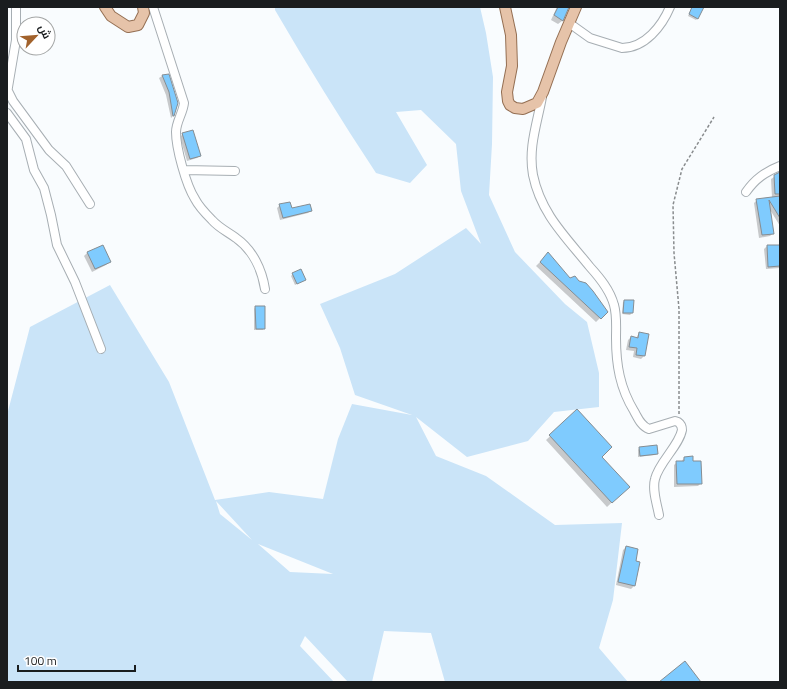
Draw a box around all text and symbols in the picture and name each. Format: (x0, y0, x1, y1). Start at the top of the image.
north arrow (16, 16, 56, 56)
text: ش (35, 22, 55, 41)
scale bar (18, 647, 135, 673)
text: 100 m (24, 651, 57, 670)

